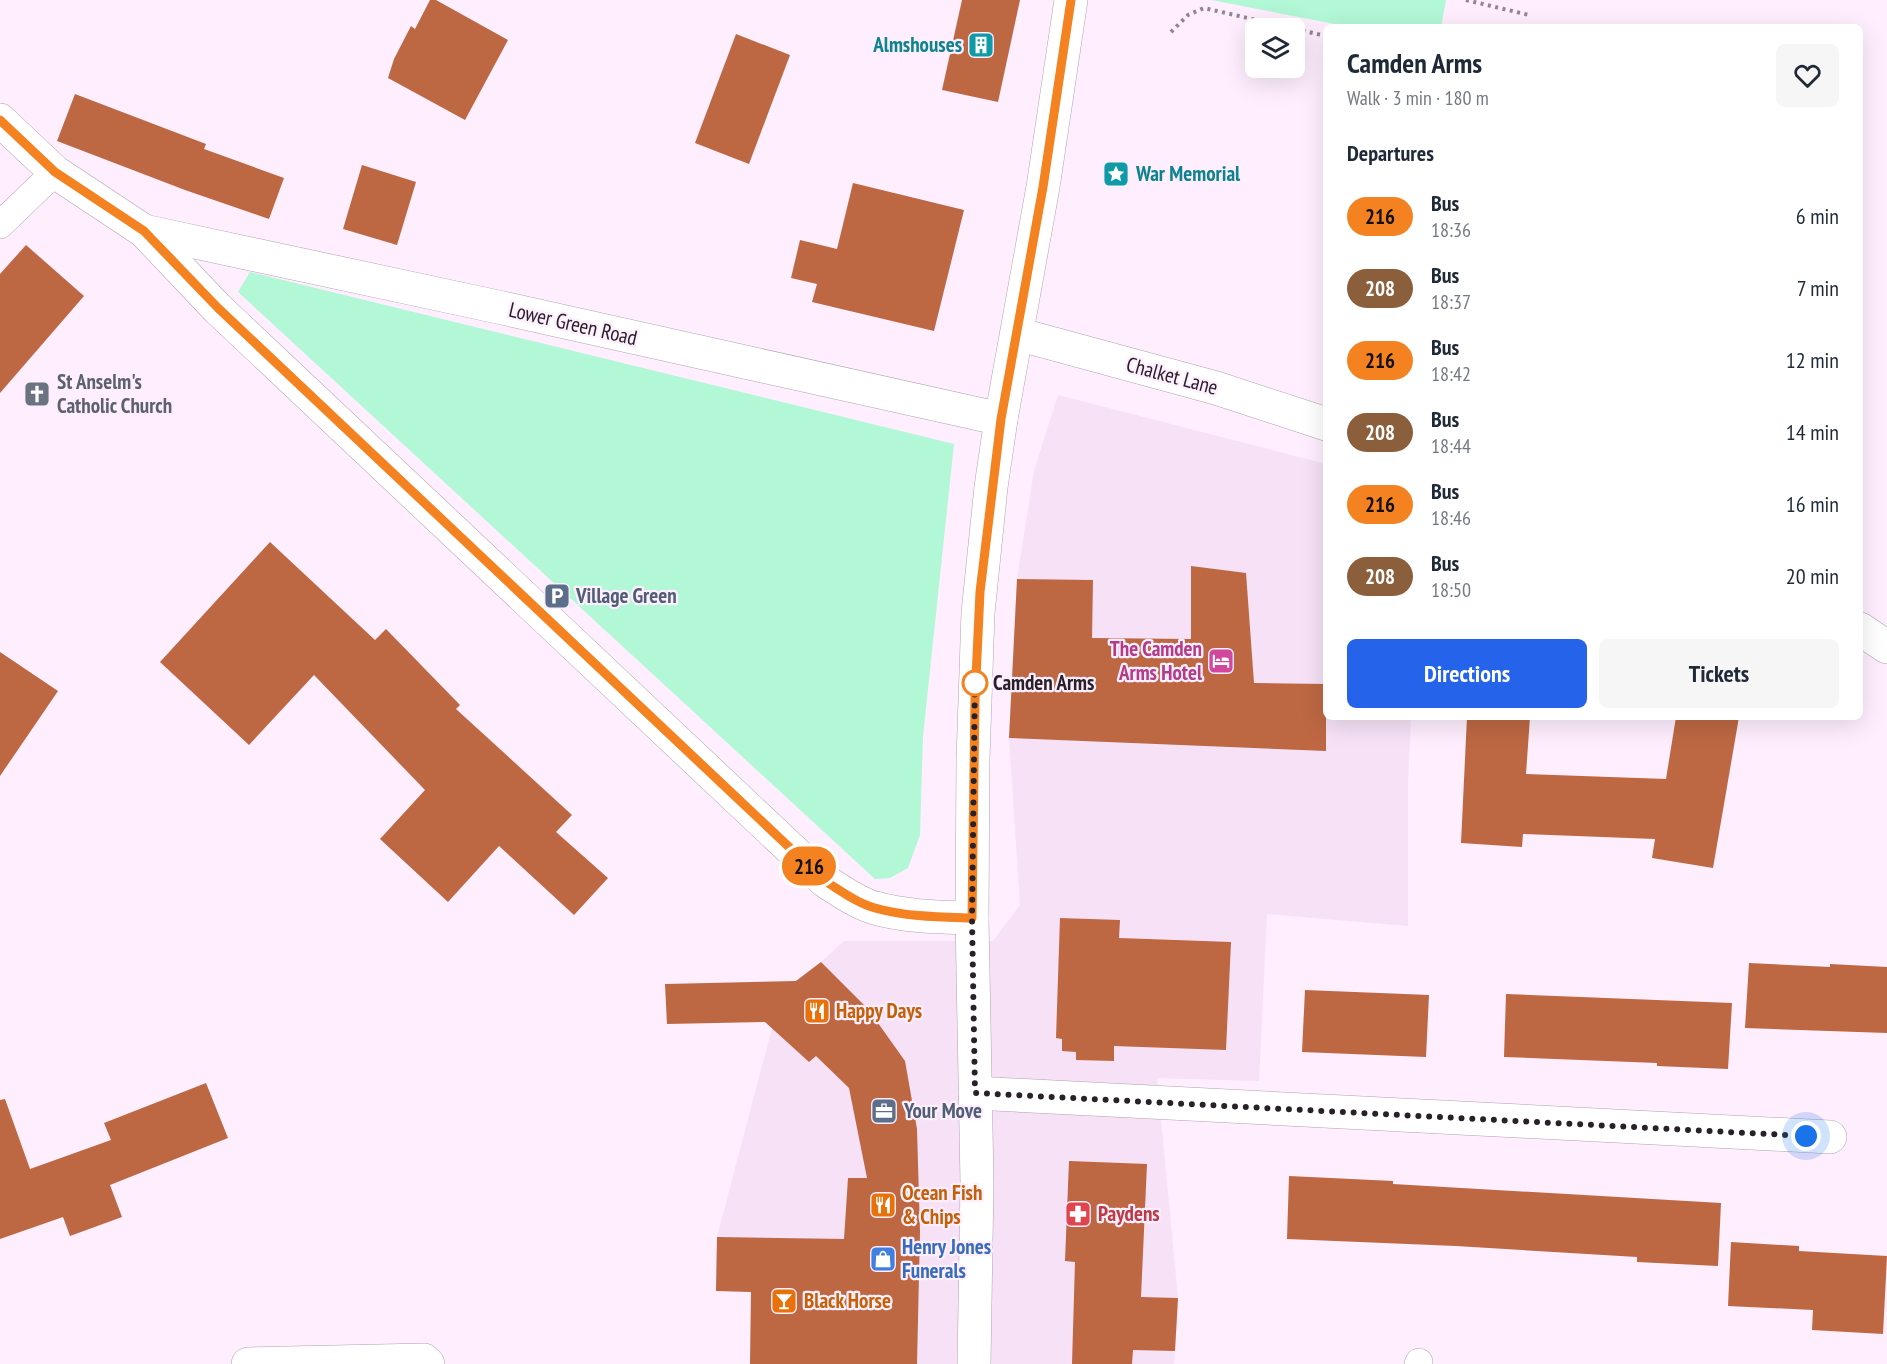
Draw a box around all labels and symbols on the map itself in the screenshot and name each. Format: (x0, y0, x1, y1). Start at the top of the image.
building icon: Almshouses (966, 30, 996, 60)
place label: Almshouses (872, 31, 962, 58)
place icon: War Memorial (1101, 159, 1131, 189)
place label: War Memorial (1135, 160, 1241, 187)
street label: Lower Green Road (506, 296, 640, 351)
street label: Chalket Lane (1123, 350, 1221, 401)
place label: St Anselm's Catholic Church (57, 368, 172, 419)
church icon: St Anselm's Catholic Church (22, 379, 52, 409)
parking icon: Village Green (542, 581, 572, 611)
place label: Village Green (575, 582, 677, 609)
place label: The Camden Arms Hotel (1110, 635, 1203, 686)
hotel icon: The Camden Arms Hotel (1206, 646, 1236, 676)
place label: Camden Arms (993, 669, 1094, 696)
marker: Camden Arms (962, 670, 988, 696)
line badge: 216 (774, 846, 844, 886)
restaurant icon: Happy Days (802, 996, 832, 1026)
place label: Happy Days (836, 997, 922, 1024)
office icon: Your Move (869, 1096, 899, 1126)
place label: Your Move (903, 1097, 982, 1124)
your location (1791, 1121, 1821, 1151)
place label: Ocean Fish & Chips (902, 1179, 982, 1230)
restaurant icon: Ocean Fish & Chips (868, 1190, 898, 1220)
pharmacy icon: Paydens (1063, 1199, 1093, 1229)
place label: Paydens (1098, 1200, 1160, 1227)
place label: Henry Jones Funerals (902, 1233, 991, 1284)
shop icon: Henry Jones Funerals (868, 1244, 898, 1274)
bar icon: Black Horse (769, 1286, 799, 1316)
place label: Black Horse (804, 1287, 891, 1314)

